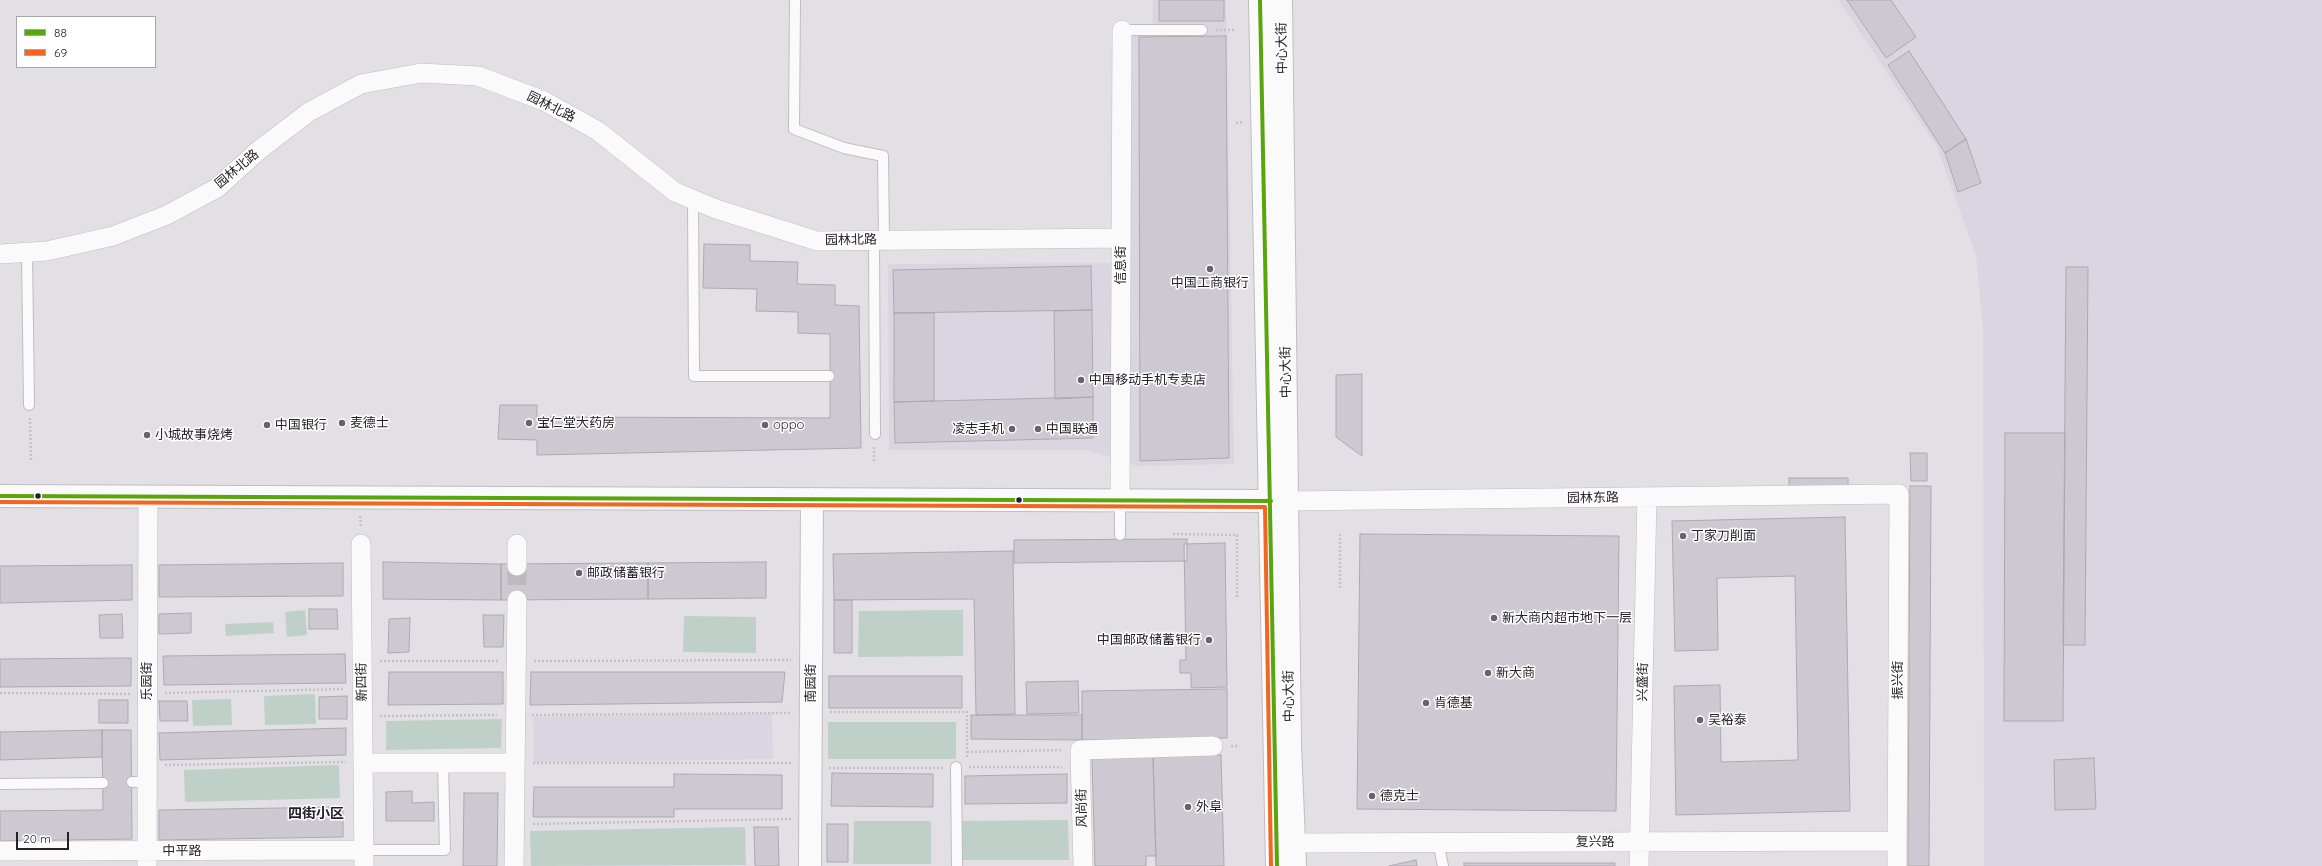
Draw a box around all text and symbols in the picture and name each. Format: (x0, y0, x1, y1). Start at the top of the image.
legend (16, 16, 156, 68)
street label: 中心大街 (1274, 22, 1290, 74)
text: 88 (54, 25, 67, 40)
text: 69 (54, 45, 67, 60)
street label: 园林北路 (524, 89, 578, 125)
street label: 园林北路 (212, 146, 262, 192)
street label: 园林北路 (825, 232, 877, 248)
street label: 信息街 (1113, 246, 1129, 284)
marker: 中国工商银行 (1205, 264, 1215, 274)
place label: 中国工商银行 (1171, 275, 1249, 291)
street label: 中心大街 (1278, 346, 1294, 398)
place label: 中国移动手机专卖店 (1089, 372, 1206, 388)
marker: 中国移动手机专卖店 (1076, 375, 1086, 385)
place label: 麦德士 (350, 415, 389, 431)
place label: 宝仁堂大药房 (537, 415, 615, 431)
place label: 中国银行 (275, 417, 327, 433)
place label: oppo (773, 417, 804, 433)
marker: 麦德士 (337, 418, 347, 428)
marker: 宝仁堂大药房 (524, 418, 534, 428)
marker: 中国银行 (262, 420, 272, 430)
marker: oppo (760, 420, 770, 430)
place label: 凌志手机 (952, 421, 1004, 437)
place label: 中国联通 (1046, 421, 1098, 437)
marker: 凌志手机 (1007, 424, 1017, 434)
marker: 中国联通 (1033, 424, 1043, 434)
place label: 小城故事烧烤 (155, 427, 233, 443)
marker: 小城故事烧烤 (142, 430, 152, 440)
street label: 园林东路 (1567, 490, 1619, 506)
unlabelled marker (33, 491, 43, 501)
unlabelled marker (1014, 495, 1024, 505)
place label: 丁家刀削面 (1691, 528, 1756, 544)
marker: 丁家刀削面 (1678, 531, 1688, 541)
place label: 邮政储蓄银行 (587, 565, 665, 581)
marker: 邮政储蓄银行 (574, 568, 584, 578)
place label: 新大商内超市地下一层 (1502, 610, 1632, 626)
marker: 新大商内超市地下一层 (1489, 613, 1499, 623)
place label: 中国邮政储蓄银行 (1097, 632, 1201, 648)
marker: 中国邮政储蓄银行 (1204, 635, 1214, 645)
street label: 振兴街 (1890, 661, 1906, 699)
street label: 乐园街 (139, 662, 155, 700)
street label: 新四街 (354, 662, 370, 702)
street label: 兴盛街 (1635, 662, 1651, 702)
street label: 南园街 (803, 664, 819, 702)
place label: 新大商 (1496, 665, 1535, 681)
marker: 新大商 (1483, 668, 1493, 678)
street label: 中心大街 (1281, 670, 1297, 722)
place label: 肯德基 (1434, 695, 1473, 711)
marker: 肯德基 (1421, 698, 1431, 708)
place label: 吴裕泰 (1708, 712, 1747, 728)
marker: 吴裕泰 (1695, 715, 1705, 725)
street label: 风尚街 (1074, 788, 1090, 828)
place label: 德克士 (1380, 788, 1419, 804)
marker: 德克士 (1367, 791, 1377, 801)
place label: 外阜 (1196, 799, 1222, 815)
marker: 外阜 (1183, 802, 1193, 812)
district label: 四街小区 (288, 806, 344, 822)
scale bar (18, 824, 71, 850)
text: 20 m (23, 831, 51, 846)
street label: 复兴路 (1576, 834, 1614, 850)
street label: 中平路 (163, 843, 201, 859)

